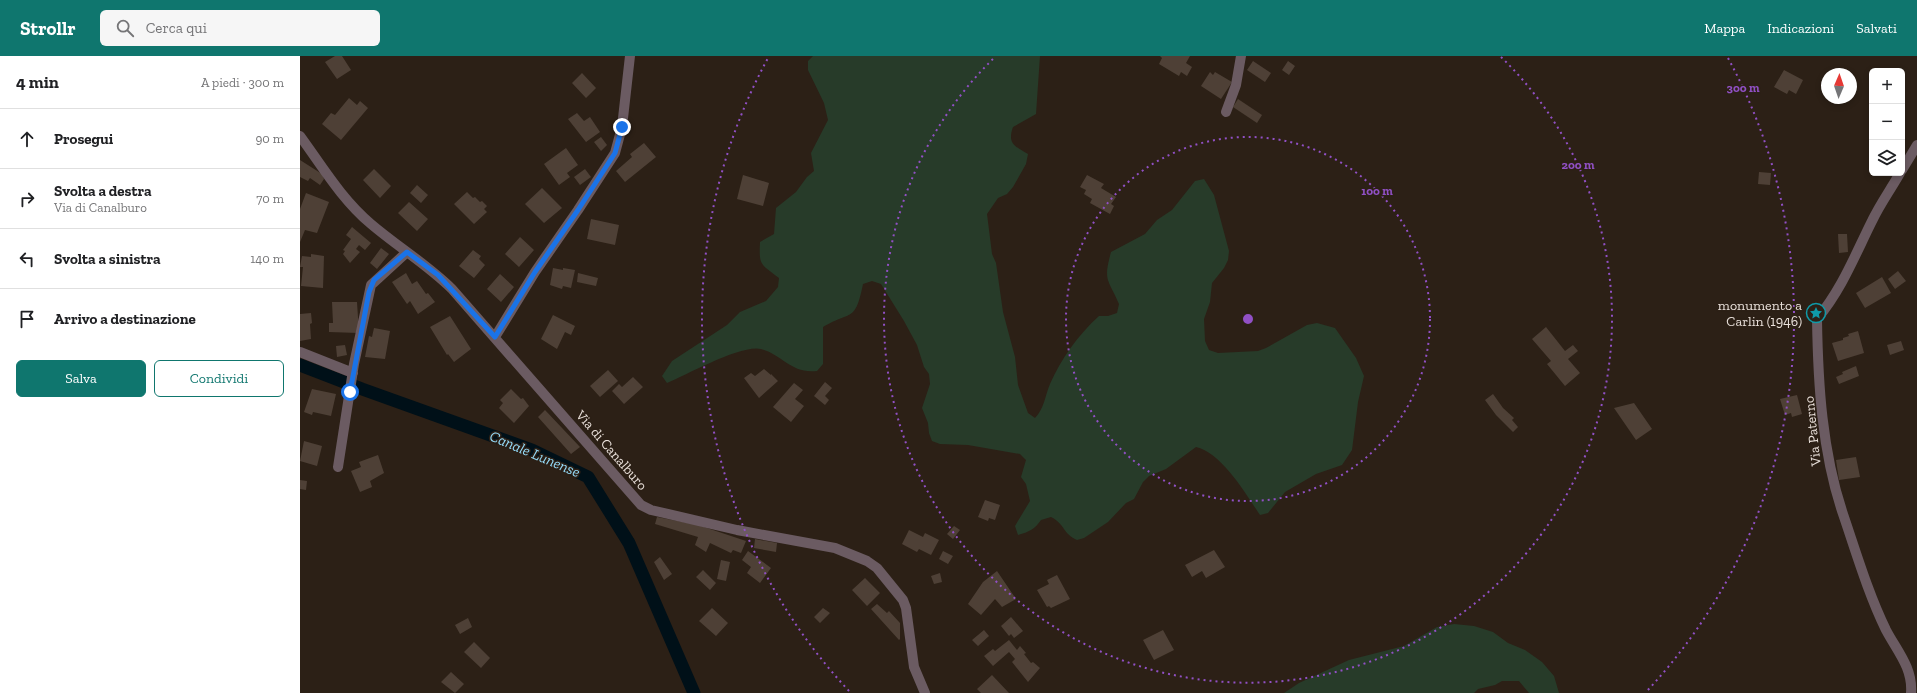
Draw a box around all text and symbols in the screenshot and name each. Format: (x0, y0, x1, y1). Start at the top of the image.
search box (100, 10, 380, 46)
text: Strollr (20, 17, 76, 40)
icon: search (114, 17, 136, 39)
text: Cerca qui (146, 19, 207, 37)
text: Mappa (1704, 20, 1745, 37)
text: Indicazioni (1767, 20, 1834, 37)
text: Salvati (1856, 20, 1897, 37)
north arrow (1821, 68, 1857, 104)
map controls (1869, 68, 1905, 176)
button: + (1869, 68, 1905, 104)
text: 4 min (16, 72, 59, 92)
text: A piedi · 300 m (201, 75, 284, 90)
text: 300 m (1727, 81, 1760, 95)
button: − (1869, 104, 1905, 140)
route end (613, 118, 631, 136)
icon: ahead (16, 128, 38, 150)
text: Prosegui (54, 130, 113, 148)
text: 90 m (255, 131, 284, 146)
button: layers (1869, 140, 1905, 176)
text: 200 m (1561, 158, 1595, 172)
text: Svolta a destra (54, 182, 152, 200)
text: 100 m (1361, 184, 1393, 198)
icon: right (16, 188, 38, 210)
text: 70 m (256, 191, 284, 206)
text: Via di Canalburo (54, 200, 147, 215)
icon: left (16, 248, 38, 270)
text: Svolta a sinistra (54, 250, 161, 268)
text: 140 m (250, 251, 284, 266)
place label: monumento a Carlin (1946) (1718, 297, 1802, 330)
place icon: monumento a Carlin (1946) (1805, 302, 1827, 324)
icon: arrive (16, 308, 38, 330)
text: Arrivo a destinazione (54, 310, 196, 328)
centre of rings (1241, 312, 1255, 326)
button: Salva (16, 360, 146, 397)
button: Condividi (154, 360, 284, 397)
route start (341, 383, 359, 401)
street label: Via Paterno (1800, 395, 1825, 468)
street label: Via di Canalburo (572, 406, 651, 494)
water label: Canale Lunense (487, 427, 583, 481)

